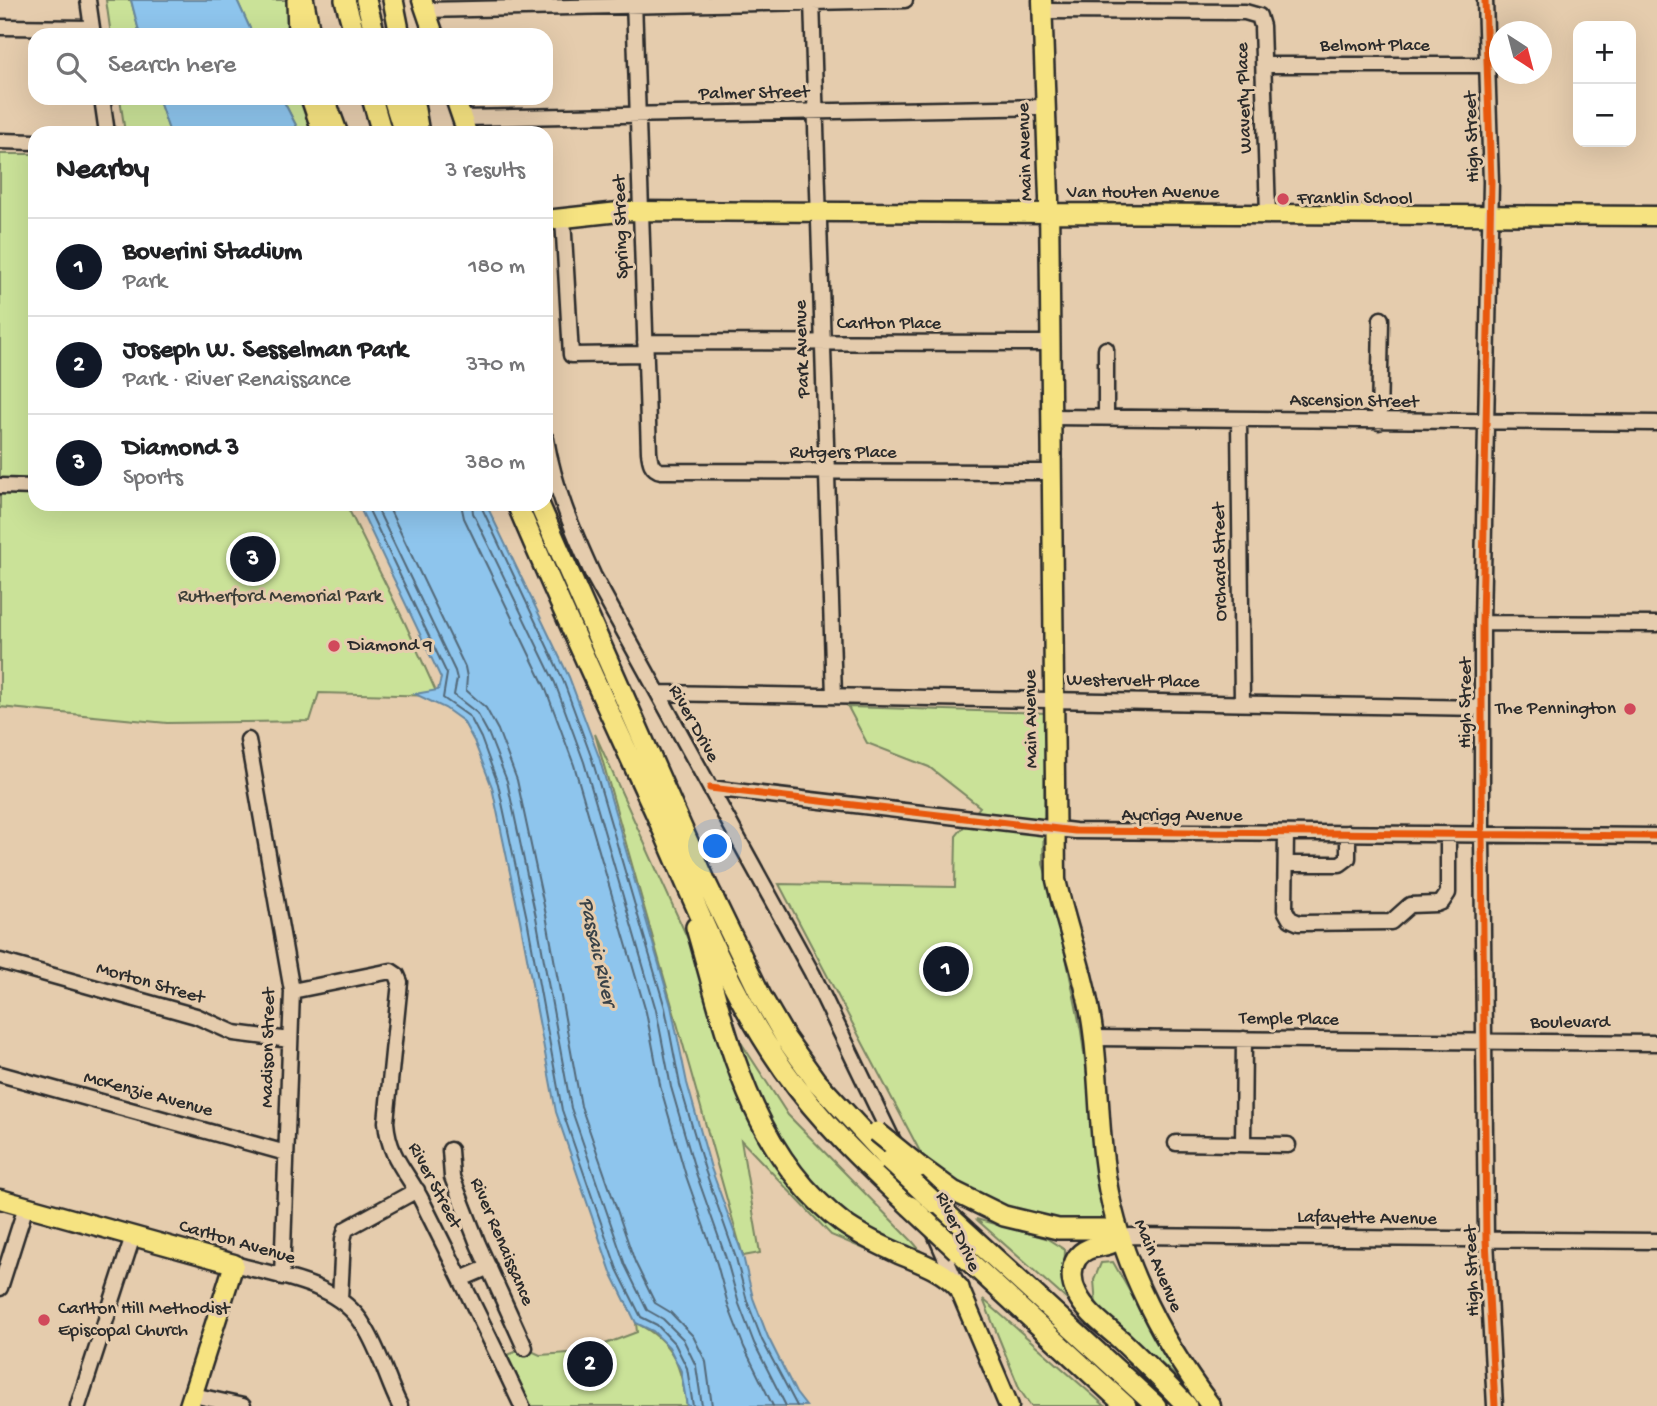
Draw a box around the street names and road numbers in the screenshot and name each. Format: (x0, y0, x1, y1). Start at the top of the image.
street label: Belmont Place (1319, 35, 1430, 58)
street label: Waverly Place (1232, 42, 1258, 154)
street label: Palmer Street (698, 81, 812, 106)
street label: High Street (1460, 89, 1486, 183)
street label: Main Avenue (1013, 102, 1039, 202)
street label: Spring Street (609, 172, 635, 279)
street label: Van Houten Avenue (1066, 182, 1219, 205)
street label: Park Avenue (790, 300, 816, 399)
street label: Carlton Place (837, 313, 941, 336)
street label: Ascension Street (1289, 389, 1421, 415)
street label: Rutgers Place (790, 442, 897, 465)
street label: Orchard Street (1208, 500, 1234, 621)
street label: High Street (1455, 655, 1478, 749)
street label: Main Avenue (1020, 669, 1044, 768)
street label: Westervelt Place (1066, 669, 1200, 695)
street label: River Drive (662, 681, 724, 767)
street label: Aycrigg Avenue (1121, 805, 1243, 828)
street label: Morton Street (93, 958, 209, 1011)
street label: Madison Street (256, 986, 282, 1108)
street label: Temple Place (1238, 1008, 1339, 1032)
street label: Boulevard (1529, 1012, 1612, 1035)
street label: McKenzie Avenue (81, 1067, 215, 1123)
street label: River Street (402, 1139, 467, 1235)
street label: River Renaissance (464, 1175, 538, 1310)
street label: River Drive (929, 1189, 985, 1276)
street label: Lafayette Avenue (1297, 1206, 1437, 1232)
street label: Carlton Avenue (176, 1215, 298, 1271)
street label: Main Avenue (1127, 1216, 1187, 1316)
street label: High Street (1460, 1223, 1486, 1317)

